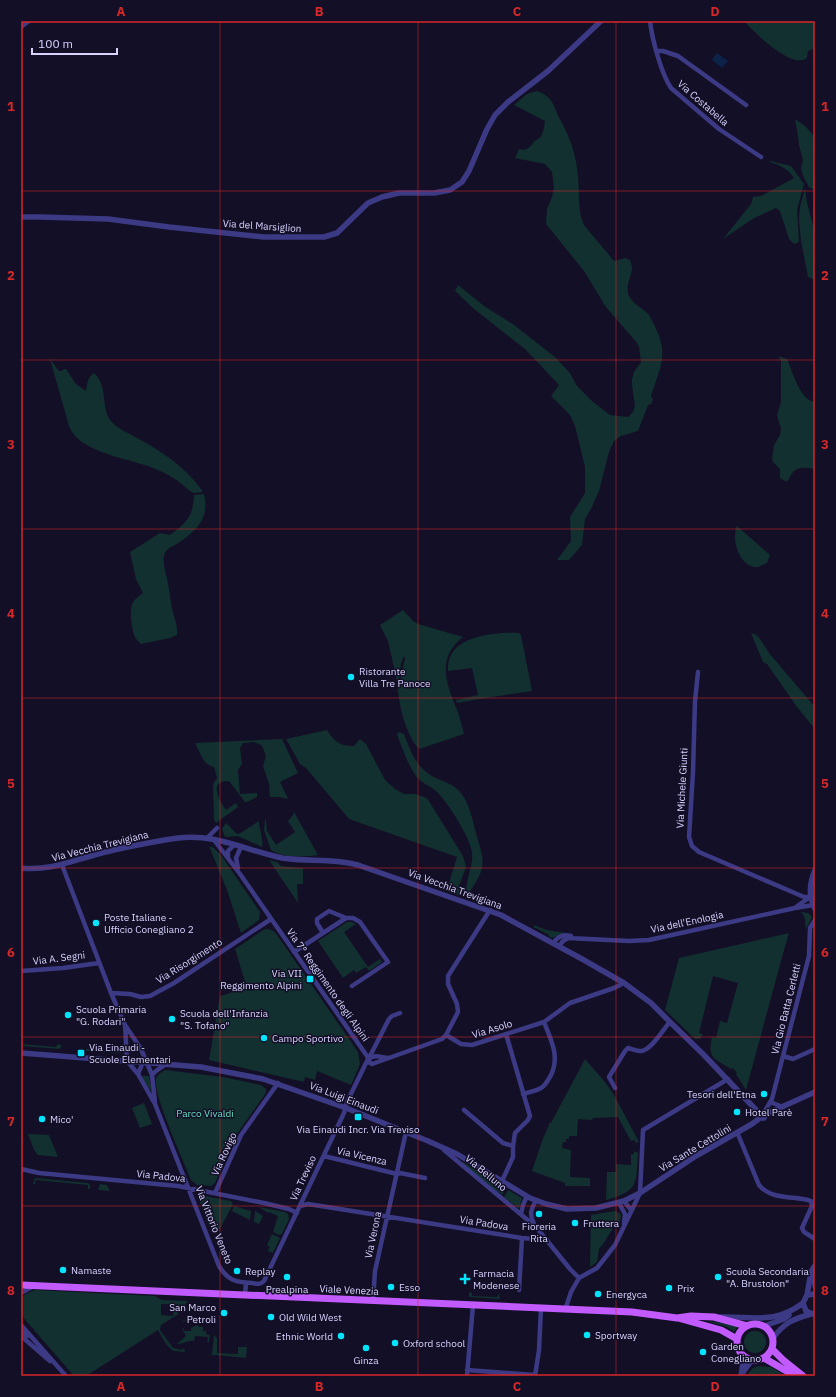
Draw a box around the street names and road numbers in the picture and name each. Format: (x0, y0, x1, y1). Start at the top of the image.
street label: Via Costabella (675, 77, 732, 129)
street label: Via del Marsiglion (222, 217, 302, 235)
street label: Via Michele Giunti (673, 747, 691, 829)
street label: Via Vecchia Trevigiana (50, 828, 150, 864)
street label: Via Vecchia Trevigiana (406, 866, 505, 912)
street label: Via dell'Enologia (649, 908, 725, 936)
street label: Via 7° Reggimento degli Alpini (284, 926, 372, 1044)
street label: Via Risorgimento (153, 935, 225, 987)
street label: Via A. Segni (32, 948, 86, 968)
street label: Via Gio Batta Cerletti (768, 962, 804, 1056)
street label: Via Asolo (470, 1017, 514, 1041)
street label: Via Luigi Einaudi (308, 1079, 380, 1117)
street label: Via Sante Cettolini (656, 1121, 734, 1175)
street label: Via Rovigo (208, 1130, 240, 1178)
street label: Via Vicenza (336, 1144, 389, 1168)
street label: Via Belluno (462, 1152, 510, 1195)
street label: Via Treviso (287, 1153, 319, 1203)
street label: Via Padova (136, 1167, 187, 1185)
street label: Via Vittorio Veneto (192, 1184, 236, 1266)
street label: Via Verona (362, 1210, 384, 1260)
street label: Via Padova (459, 1213, 510, 1233)
street label: Viale Venezia (319, 1282, 380, 1298)

